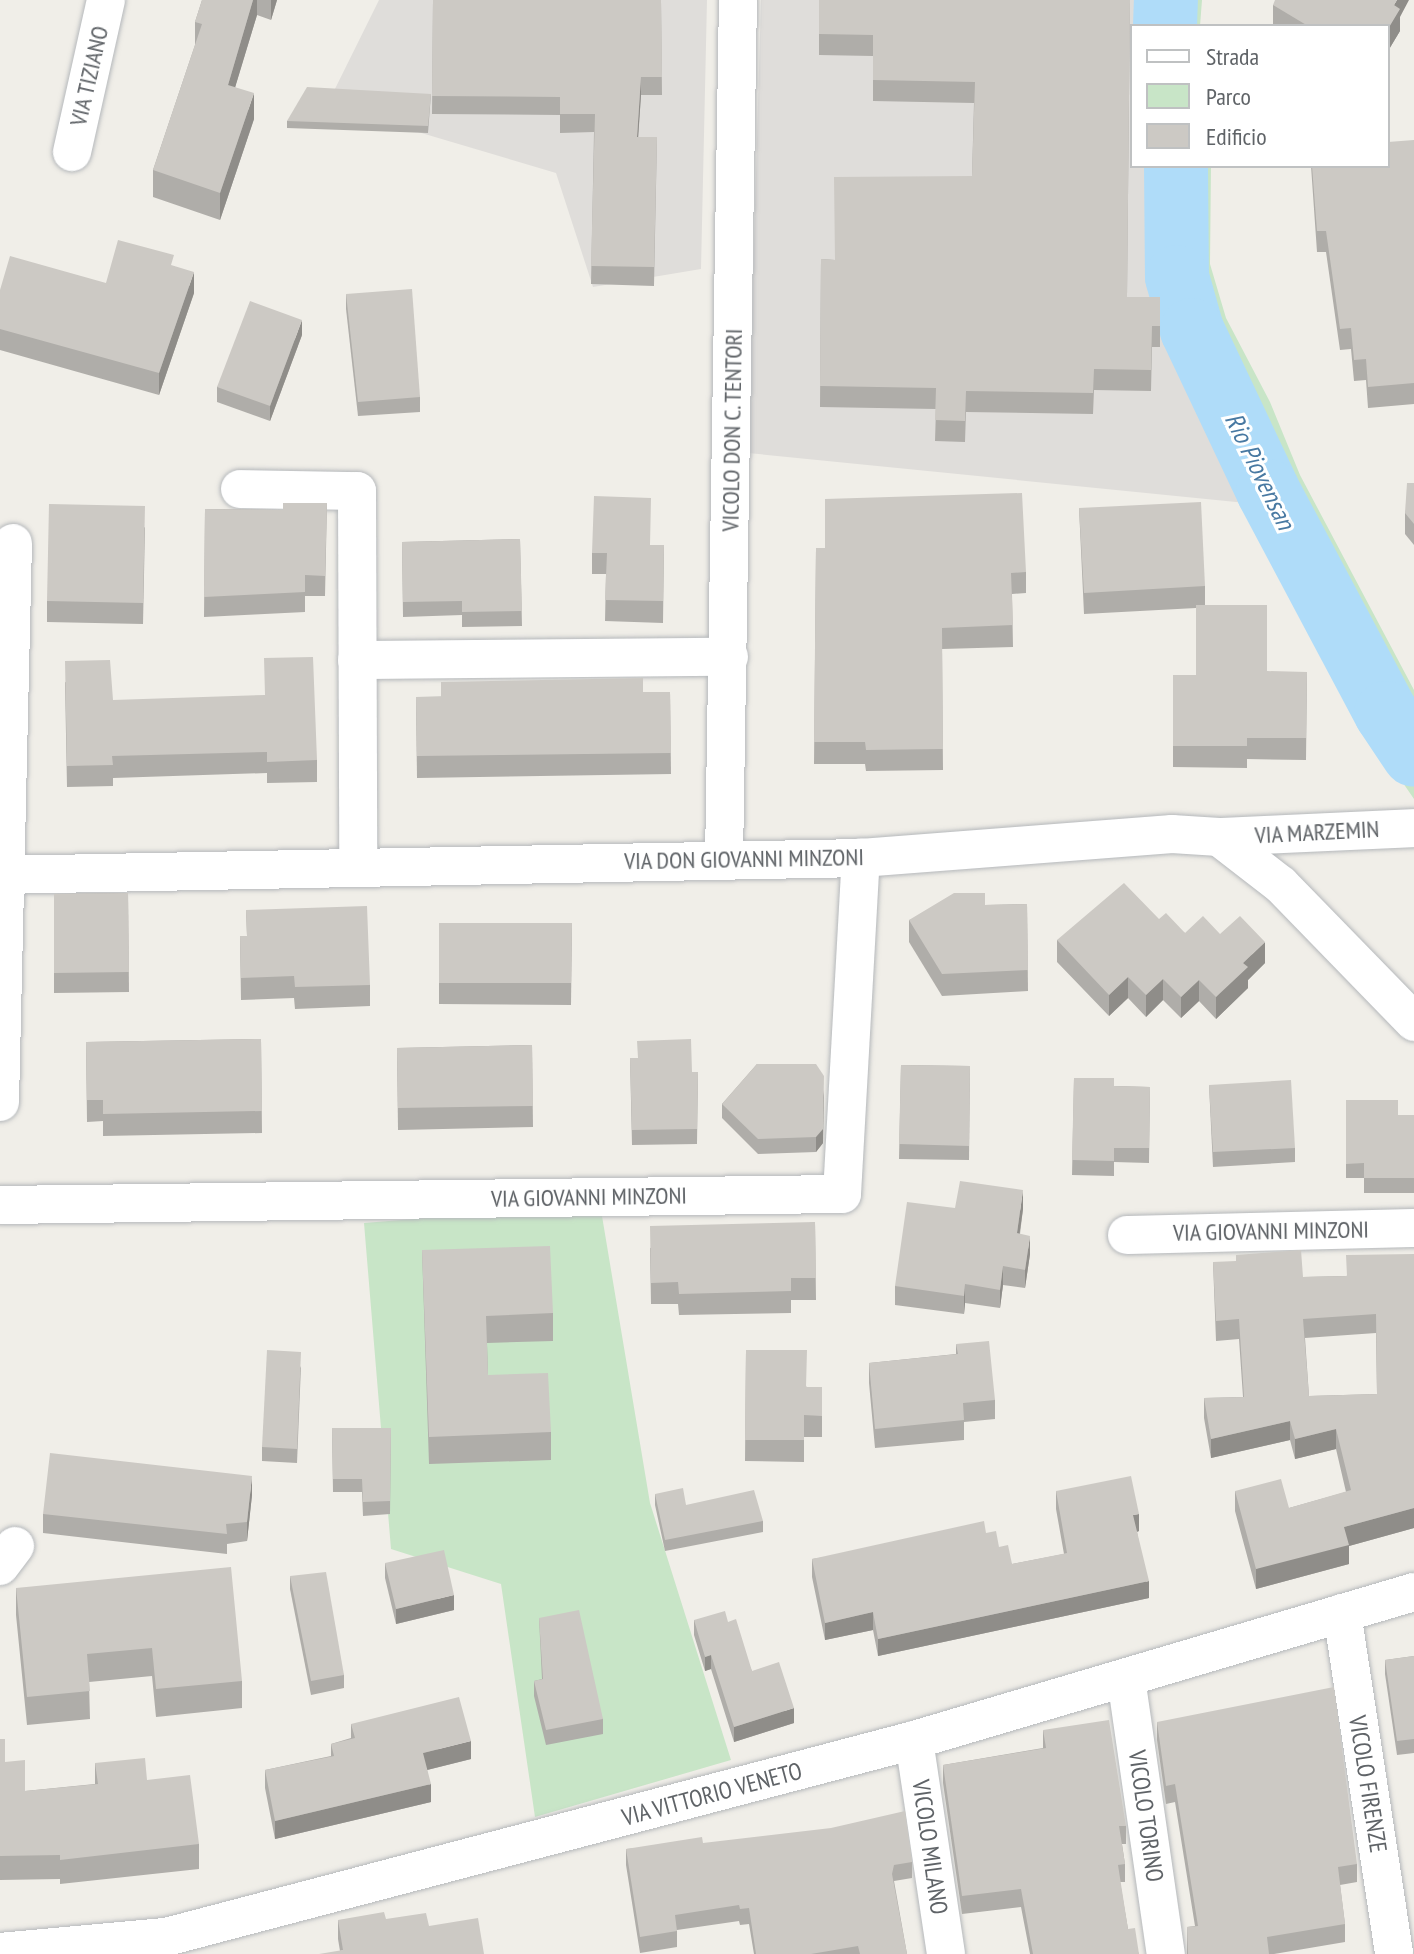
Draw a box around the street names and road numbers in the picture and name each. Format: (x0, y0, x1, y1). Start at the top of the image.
street label: VIA TIZIANO (63, 23, 115, 129)
street label: VICOLO DON C. TENTORI (716, 327, 748, 533)
street label: VIA MARZEMIN (1254, 814, 1380, 850)
street label: VIA DON GIOVANNI MINZONI (624, 843, 864, 875)
street label: VIA GIOVANNI MINZONI (490, 1181, 688, 1213)
street label: VIA GIOVANNI MINZONI (1172, 1215, 1370, 1247)
street label: VICOLO FIRENZE (1343, 1713, 1393, 1855)
street label: VICOLO TORINO (1122, 1748, 1170, 1884)
street label: VIA VITTORIO VENETO (618, 1756, 806, 1832)
street label: VICOLO MILANO (906, 1778, 954, 1916)

